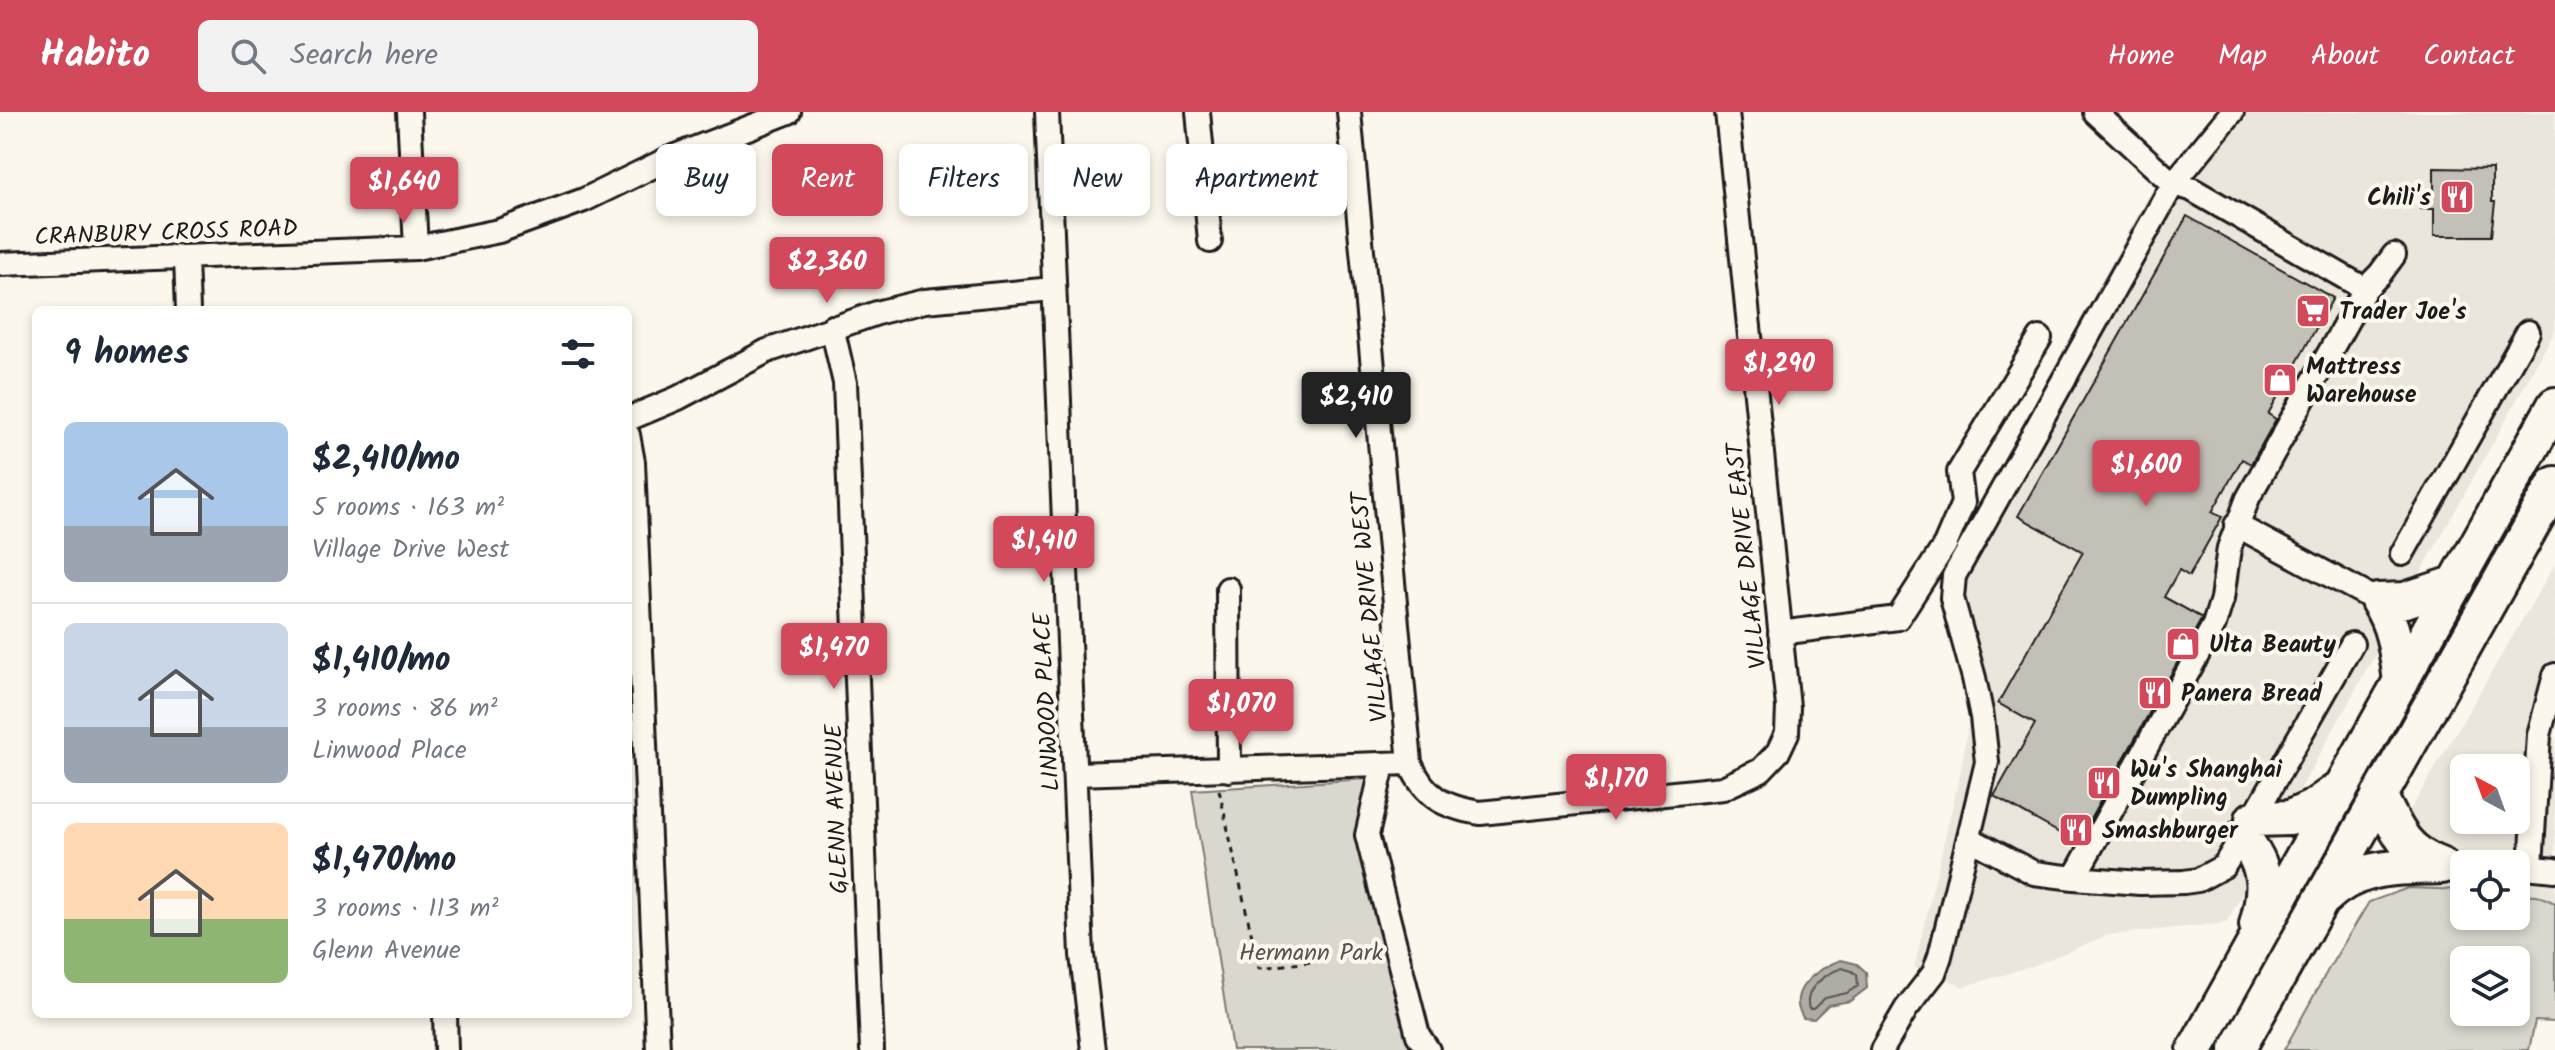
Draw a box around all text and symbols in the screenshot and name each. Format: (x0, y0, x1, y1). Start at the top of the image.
search box (198, 20, 758, 92)
text: Habito (40, 26, 150, 86)
text: Search here (290, 32, 438, 80)
icon: search (226, 34, 270, 78)
text: Home (2108, 34, 2174, 79)
text: Map (2218, 34, 2267, 79)
text: About (2311, 34, 2379, 79)
text: Contact (2423, 34, 2515, 79)
chip: Buy (656, 144, 756, 216)
chip: Rent (772, 144, 883, 216)
chip: Filters (899, 144, 1028, 216)
chip: New (1044, 144, 1150, 216)
chip: Apartment (1166, 144, 1347, 216)
pin: $1,640 (339, 157, 469, 225)
text: $1,640 (368, 162, 440, 204)
restaurant icon: Chili's (2438, 178, 2476, 216)
place label: Chili's (2367, 179, 2431, 218)
street label: CRANBURY CROSS ROAD (34, 209, 298, 258)
pin: $2,360 (762, 237, 892, 305)
text: $2,360 (787, 242, 867, 284)
supermarket icon: Trader Joe's (2294, 292, 2332, 330)
place label: Trader Joe's (2339, 293, 2466, 332)
text: 9 homes (64, 327, 189, 381)
icon: filters (556, 332, 600, 376)
pin: $1,290 (1714, 339, 1844, 407)
text: $1,290 (1743, 344, 1815, 386)
place label: Mattress Warehouse (2306, 348, 2417, 415)
shop icon: Mattress Warehouse (2261, 361, 2299, 399)
pin: $2,410 (1291, 372, 1421, 440)
text: $2,410 (1320, 377, 1392, 419)
text: $2,410/mo (312, 433, 460, 487)
street label: VILLAGE DRIVE EAST (1716, 439, 1779, 671)
pin: $1,600 (2081, 440, 2211, 508)
text: $1,600 (2111, 445, 2181, 487)
icon: home (128, 454, 224, 550)
text: 5 rooms · 163 m² (312, 487, 504, 529)
street label: VILLAGE DRIVE WEST (1341, 488, 1400, 724)
pin: $1,410 (979, 516, 1109, 584)
text: $1,410 (1011, 521, 1077, 563)
text: Village Drive West (312, 529, 509, 571)
street label: LINWOOD PLACE (1023, 610, 1072, 792)
pin: $1,470 (769, 623, 899, 691)
shop icon: Ulta Beauty (2164, 625, 2202, 663)
place label: Ulta Beauty (2209, 626, 2336, 665)
text: $1,470 (799, 628, 869, 670)
text: $1,410/mo (312, 634, 450, 688)
icon: home (128, 655, 224, 751)
restaurant icon: Panera Bread (2136, 674, 2174, 712)
place label: Panera Bread (2181, 675, 2323, 714)
pin: $1,070 (1176, 679, 1306, 747)
text: $1,070 (1206, 684, 1276, 726)
text: 3 rooms · 86 m² (312, 688, 497, 730)
street label: GLENN AVENUE (815, 722, 860, 895)
text: Linwood Place (312, 730, 467, 772)
place label: Wu's Shanghai Dumpling (2130, 751, 2283, 818)
pin: $1,170 (1551, 754, 1681, 822)
north arrow (2450, 754, 2530, 834)
map controls (2450, 754, 2530, 1026)
text: $1,170 (1584, 759, 1648, 801)
restaurant icon: Wu's Shanghai Dumpling (2085, 764, 2123, 802)
restaurant icon: Smashburger (2057, 811, 2095, 849)
place label: Smashburger (2102, 812, 2239, 851)
text: $1,470/mo (312, 834, 456, 888)
button: locate (2450, 850, 2530, 930)
icon: home (128, 855, 224, 951)
text: 3 rooms · 113 m² (312, 888, 499, 930)
text: Glenn Avenue (312, 930, 461, 972)
park label: Hermann Park (1239, 934, 1384, 973)
button: layers (2450, 946, 2530, 1026)

